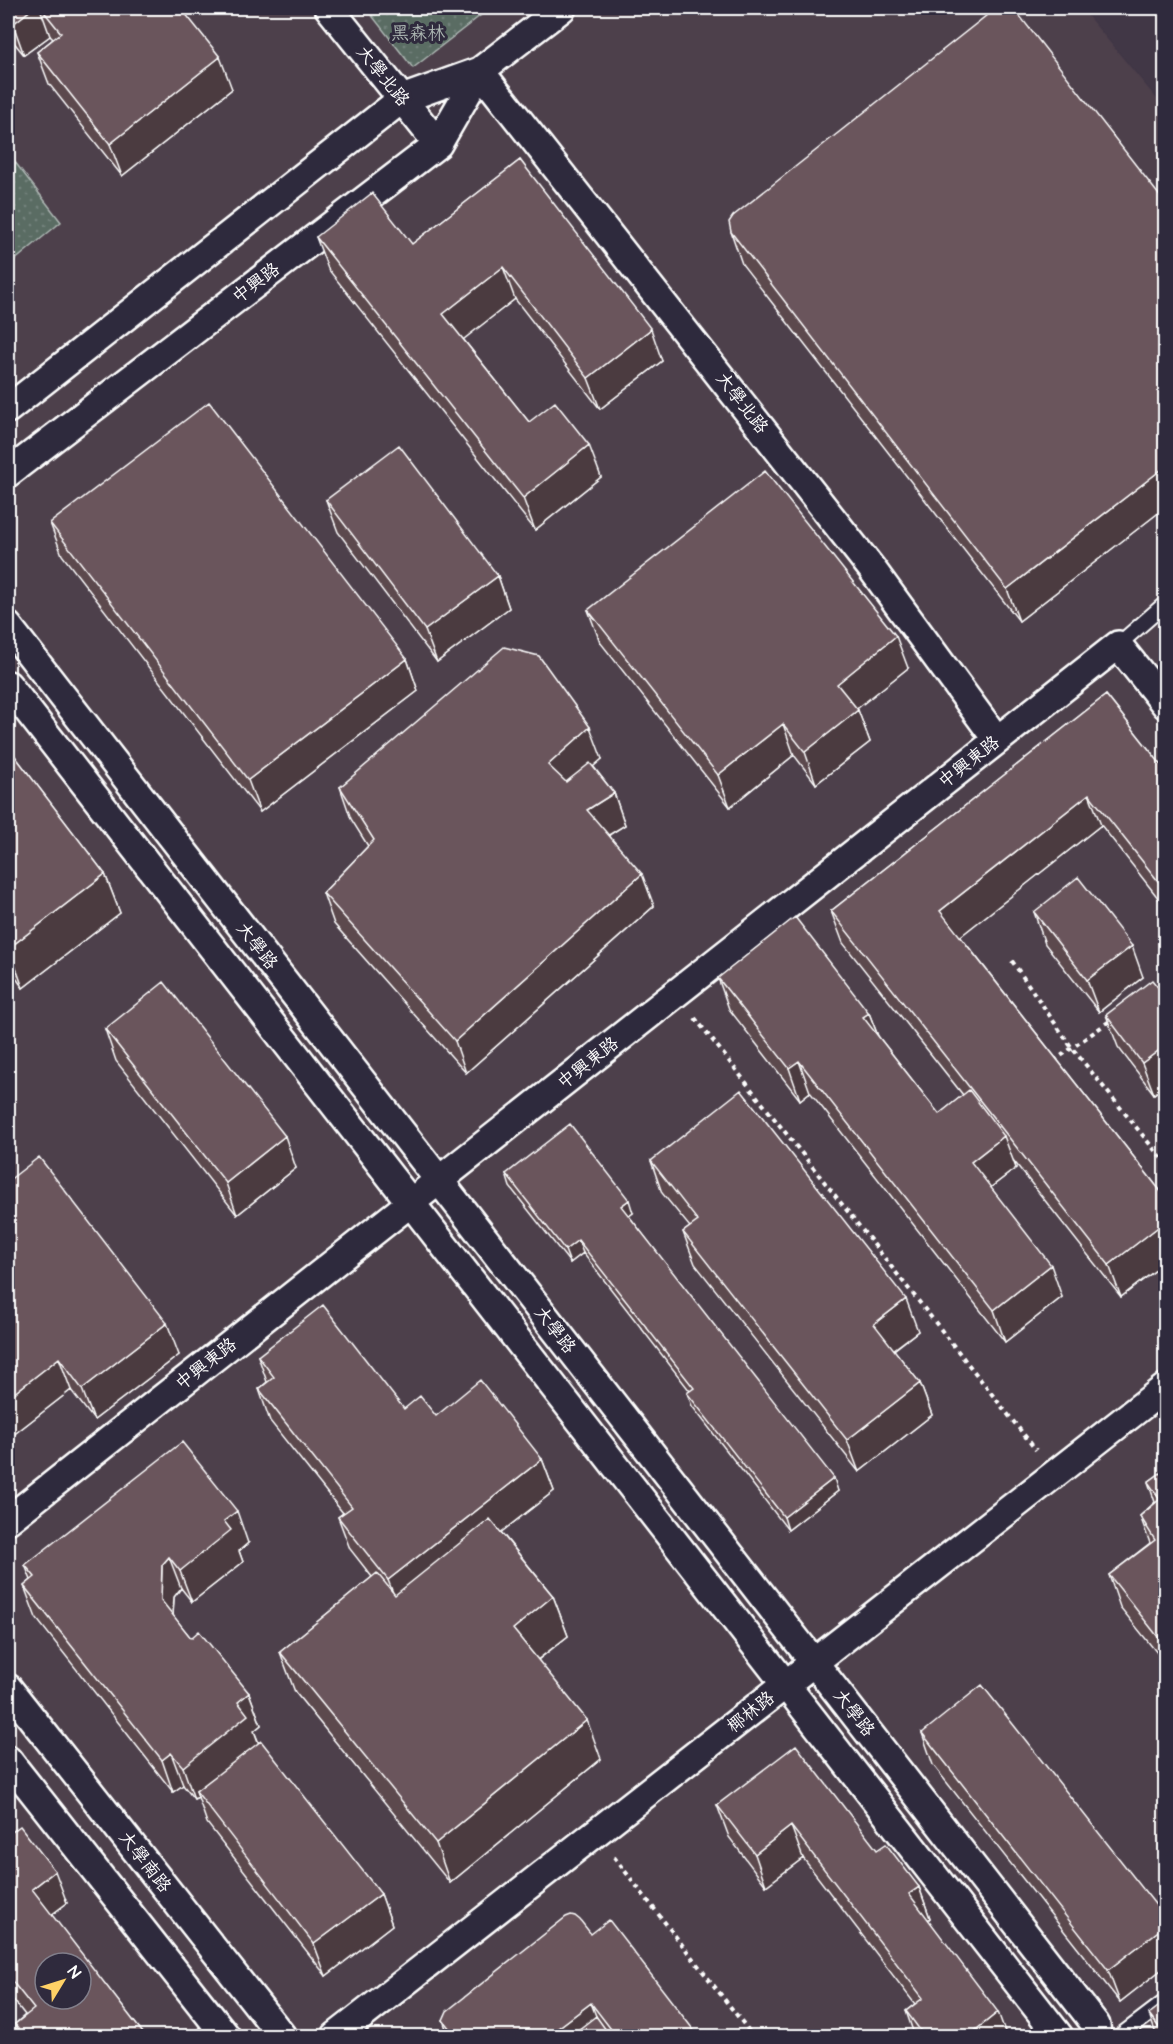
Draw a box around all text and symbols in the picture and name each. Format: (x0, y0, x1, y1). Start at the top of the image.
park label: 黑森林 (391, 21, 445, 46)
street label: 大學北路 (351, 40, 415, 112)
street label: 中興路 (227, 257, 285, 309)
street label: 大學北路 (710, 367, 774, 439)
street label: 中興東路 (933, 730, 1005, 794)
street label: 大學路 (231, 917, 283, 975)
street label: 中興東路 (552, 1031, 624, 1095)
street label: 大學路 (529, 1301, 581, 1359)
street label: 中興東路 (170, 1332, 242, 1396)
street label: 大學路 (828, 1684, 880, 1742)
street label: 椰林路 (722, 1686, 780, 1738)
street label: 大學南路 (113, 1826, 177, 1898)
north arrow (33, 1951, 93, 2011)
text: N (62, 1962, 86, 1983)

